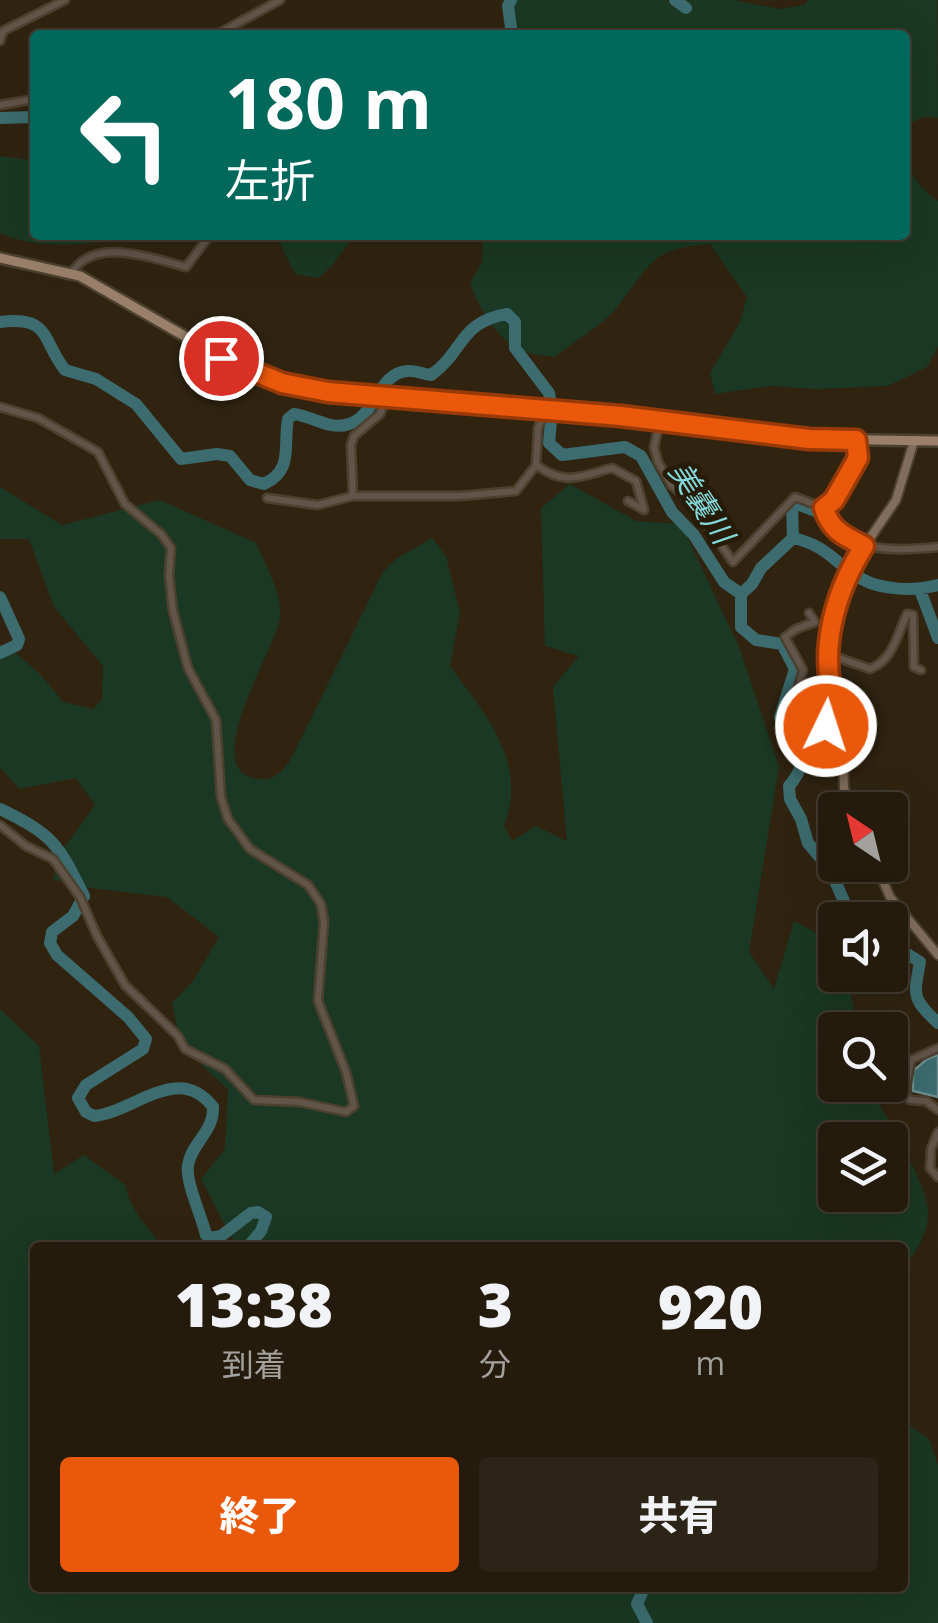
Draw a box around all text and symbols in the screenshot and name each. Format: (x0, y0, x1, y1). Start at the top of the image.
text: 180 m (225, 54, 432, 150)
icon: left (60, 70, 190, 200)
text: 左折 (225, 149, 315, 210)
pin (179, 316, 264, 401)
icon: arrive (194, 331, 249, 386)
water label: 美嚢川 (661, 453, 746, 554)
position arrow (774, 674, 878, 778)
north arrow (818, 792, 908, 882)
map controls (818, 792, 908, 1212)
button: sound (818, 902, 908, 992)
button: search (818, 1012, 908, 1102)
button: layers (818, 1122, 908, 1212)
text: 13:38 (175, 1263, 333, 1345)
text: 3 (478, 1263, 513, 1345)
text: 920 (658, 1265, 763, 1347)
text: m (696, 1341, 725, 1384)
text: 到着 (222, 1342, 286, 1385)
text: 分 (479, 1342, 511, 1385)
button: 終了 (60, 1457, 459, 1572)
button: 共有 (479, 1457, 878, 1572)

